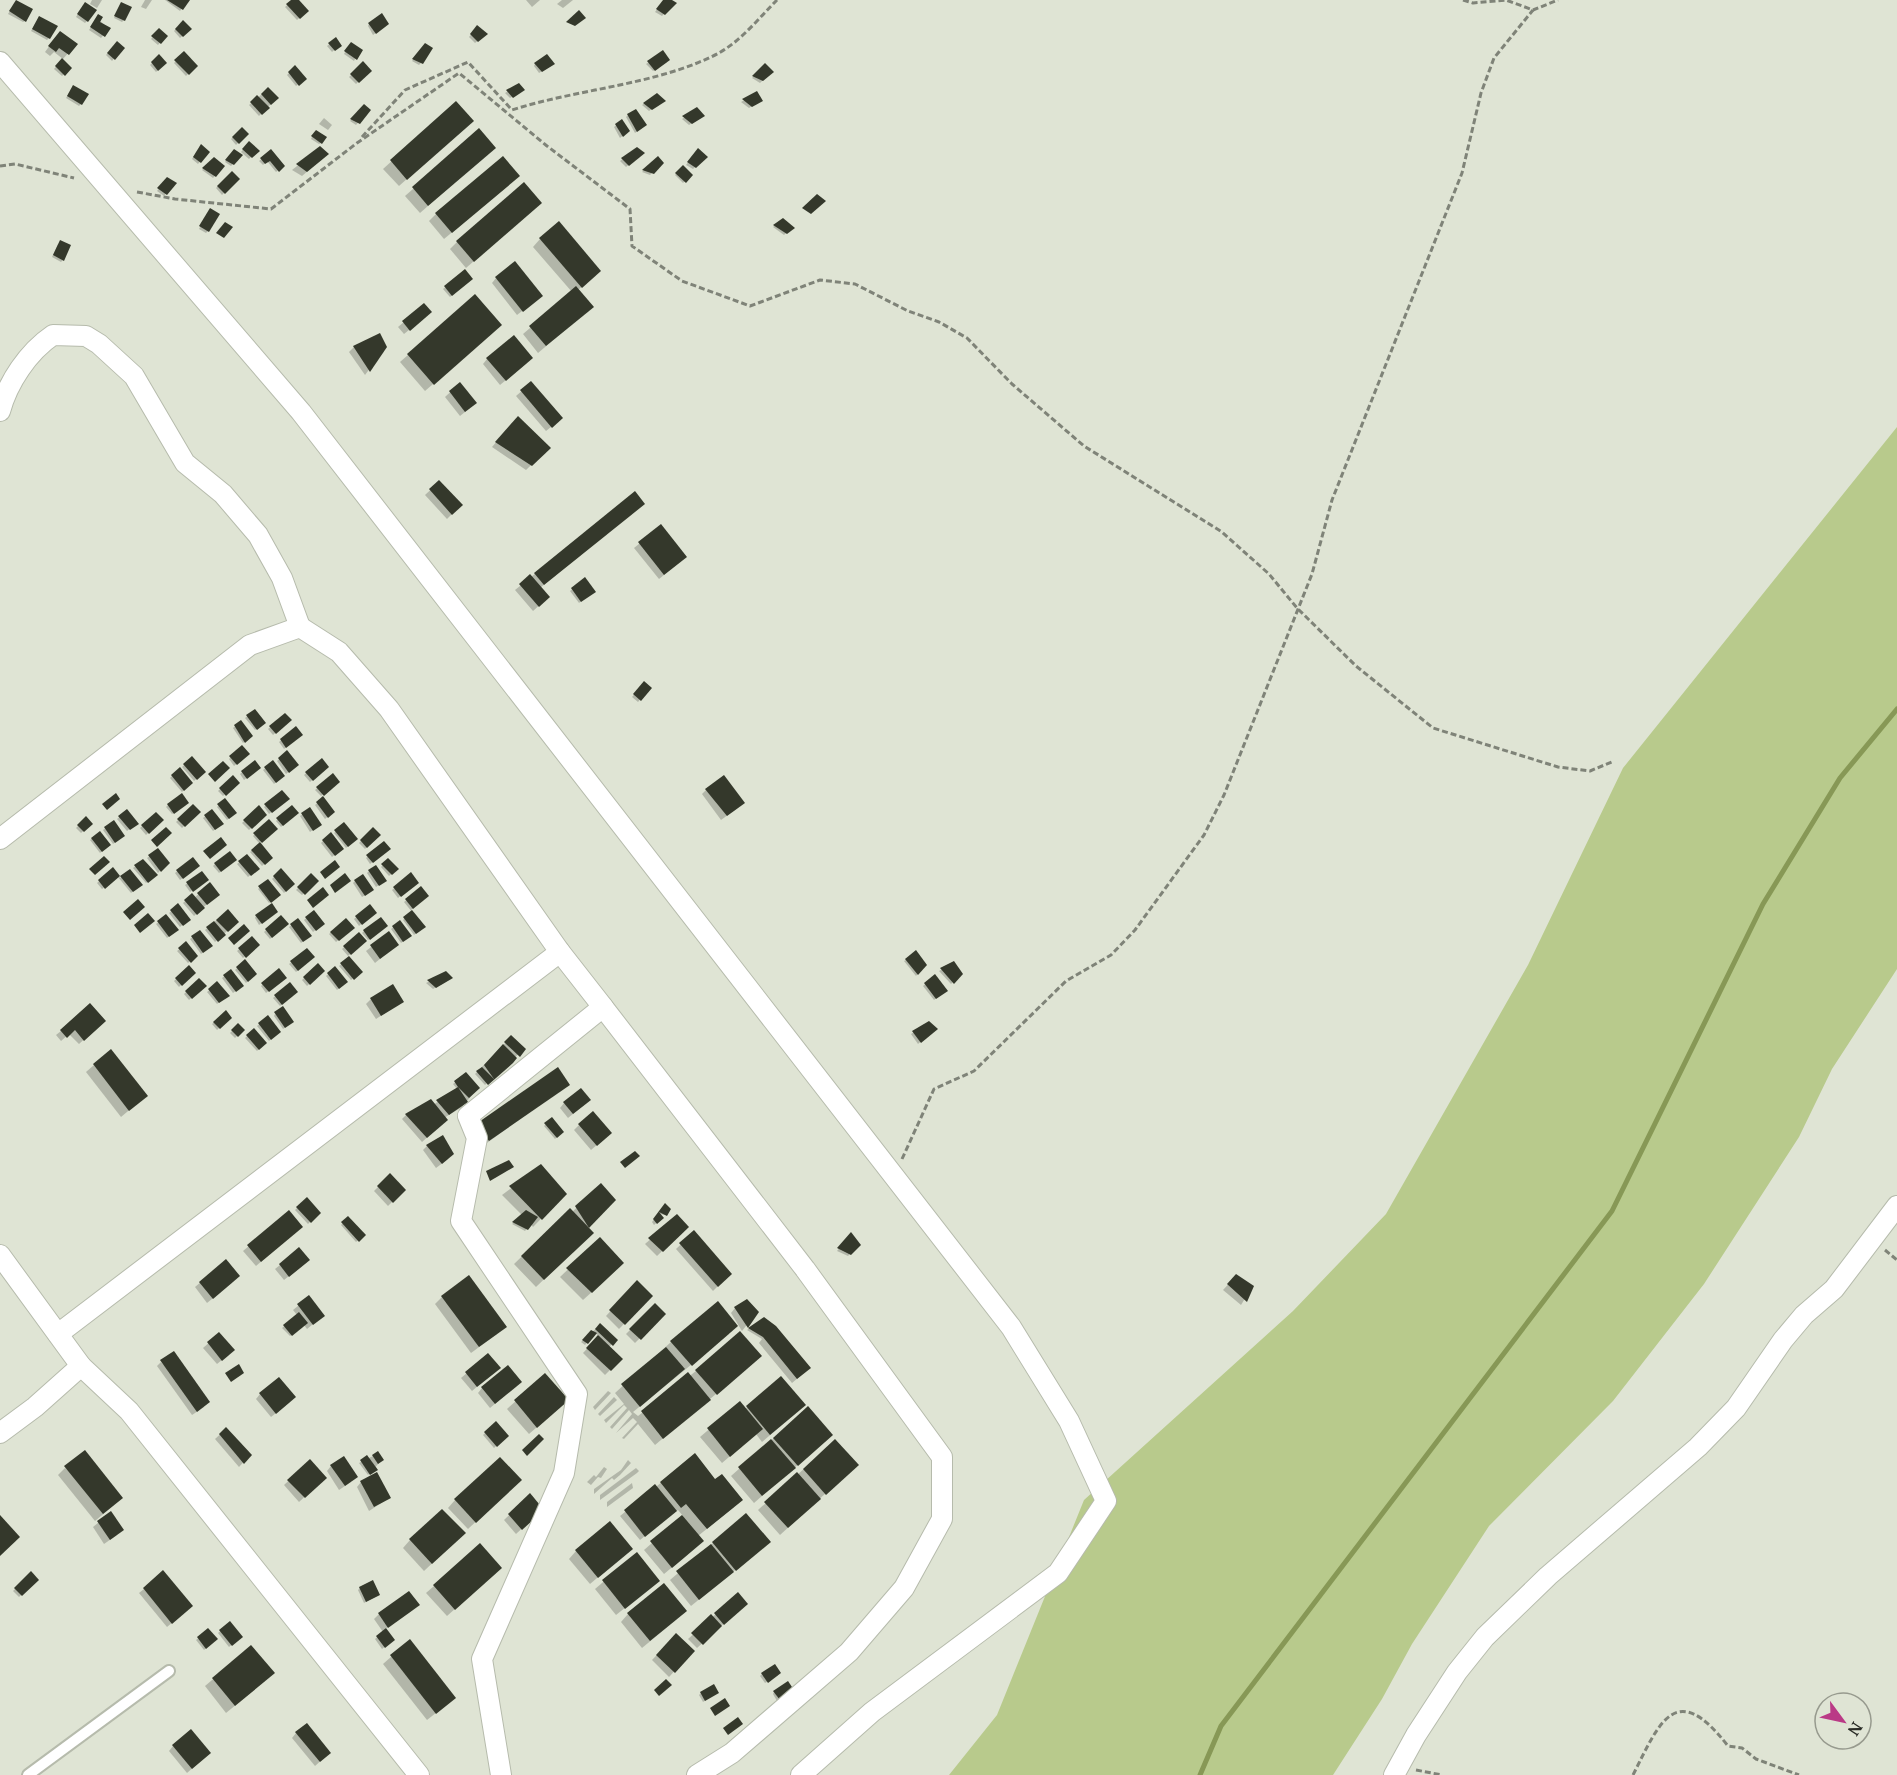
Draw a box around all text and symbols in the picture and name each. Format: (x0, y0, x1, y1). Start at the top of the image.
north arrow (1813, 1691, 1873, 1751)
text: N (1843, 1718, 1868, 1740)

